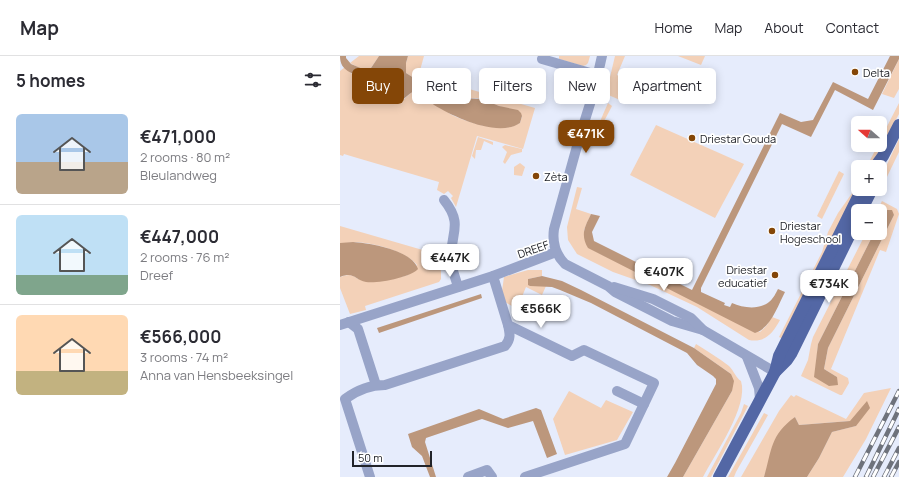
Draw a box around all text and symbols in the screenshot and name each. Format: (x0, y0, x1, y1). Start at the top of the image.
text: Map (20, 15, 59, 41)
text: Home (655, 18, 692, 37)
text: Map (714, 18, 742, 37)
text: About (764, 18, 804, 37)
text: Contact (826, 18, 879, 37)
place label: Delta (863, 65, 890, 80)
marker: Delta (850, 67, 860, 77)
chip: Buy (352, 68, 404, 104)
chip: Rent (412, 68, 471, 104)
chip: Filters (479, 68, 546, 104)
chip: New (554, 68, 610, 104)
chip: Apartment (618, 68, 716, 104)
text: 5 homes (16, 69, 85, 92)
icon: filters (302, 69, 324, 91)
north arrow (851, 116, 887, 152)
map controls (851, 116, 887, 240)
pin: €471K (558, 120, 614, 154)
text: €471K (567, 124, 605, 142)
text: €471,000 (140, 125, 216, 148)
icon: home (48, 130, 96, 178)
place label: Driestar Gouda (700, 131, 776, 146)
marker: Driestar Gouda (687, 133, 697, 143)
text: 2 rooms · 80 m² (140, 148, 230, 166)
button: + (851, 160, 887, 196)
text: Bleulandweg (140, 166, 217, 184)
place label: Zèta (544, 169, 568, 184)
marker: Zèta (531, 171, 541, 181)
button: − (851, 204, 887, 240)
place label: Driestar Hogeschool (780, 218, 841, 246)
text: €447,000 (140, 225, 219, 248)
marker: Driestar Hogeschool (767, 226, 777, 236)
icon: home (48, 231, 96, 279)
street label: DREEF (515, 236, 551, 261)
pin: €447K (422, 244, 478, 278)
text: 2 rooms · 76 m² (140, 248, 229, 266)
text: €447K (430, 248, 470, 266)
pin: €407K (636, 258, 692, 292)
text: €407K (644, 262, 684, 280)
place label: Driestar educatief (718, 262, 767, 290)
text: Dreef (140, 266, 173, 284)
marker: Driestar educatief (770, 270, 780, 280)
pin: €734K (801, 270, 857, 304)
text: €734K (809, 274, 849, 292)
pin: €566K (513, 295, 569, 329)
text: €566K (520, 299, 562, 317)
text: €566,000 (140, 325, 221, 348)
icon: home (48, 331, 96, 379)
text: 3 rooms · 74 m² (140, 348, 228, 366)
text: Anna van Hensbeeksingel (140, 366, 293, 384)
scale bar (352, 449, 432, 468)
text: 50 m (358, 450, 383, 465)

